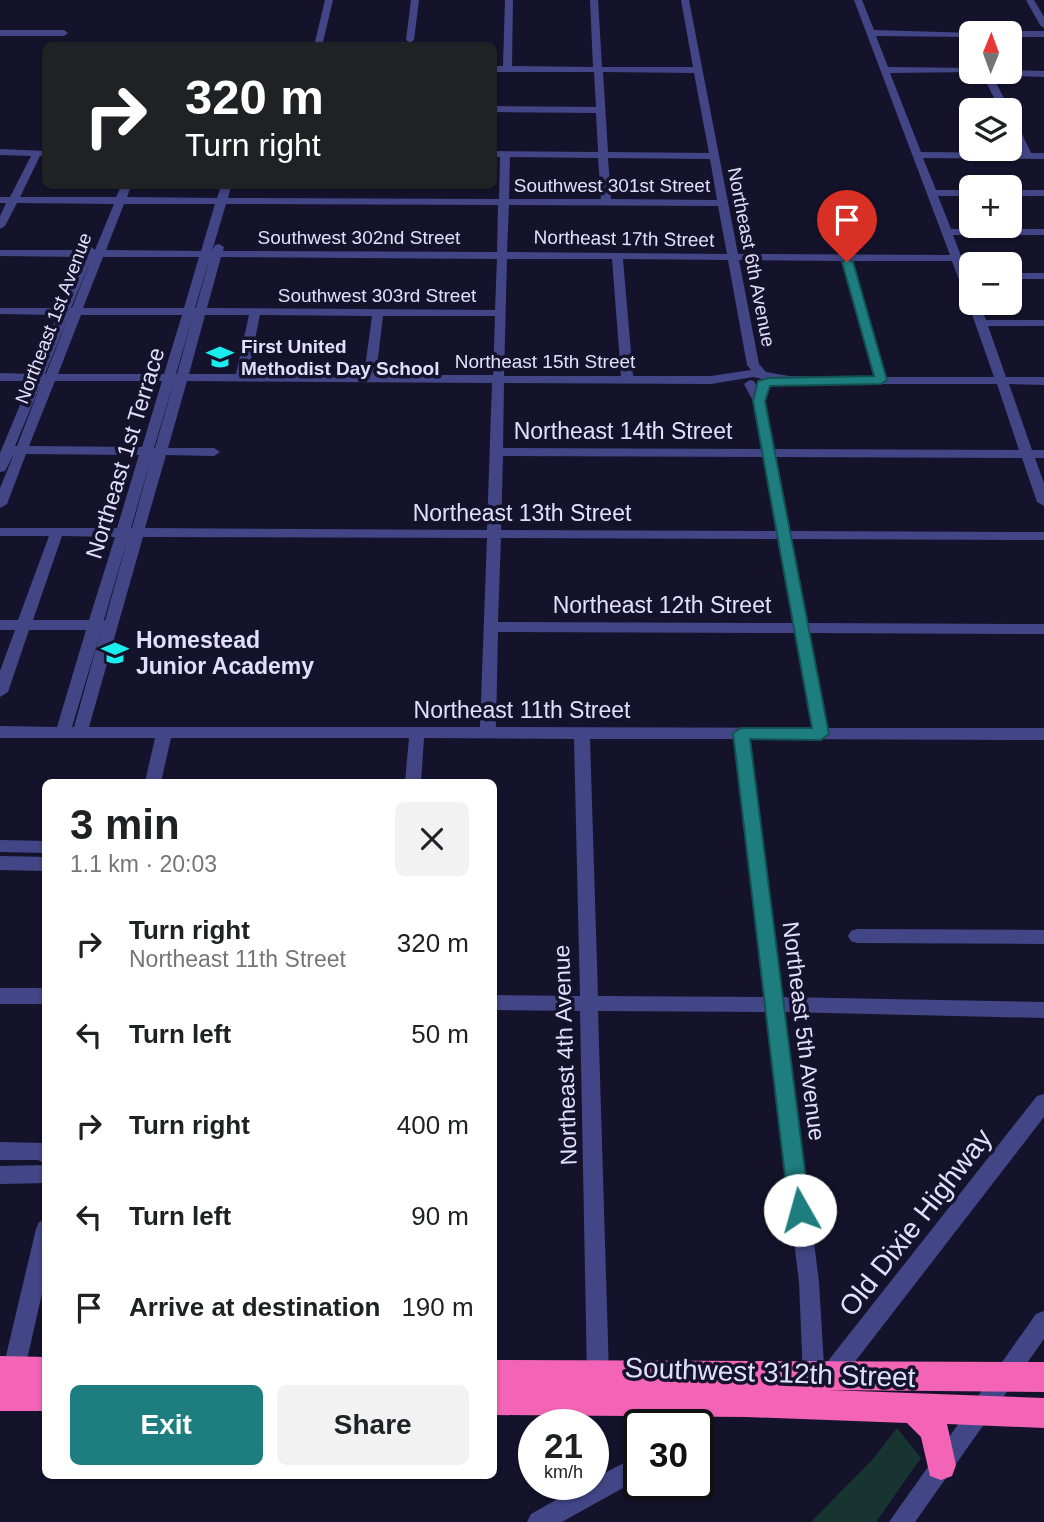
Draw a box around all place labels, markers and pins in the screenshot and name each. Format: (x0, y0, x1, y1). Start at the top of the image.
pin (817, 190, 877, 262)
place label: First United Methodist Day School (241, 336, 439, 379)
school or university icon: First United Methodist Day School (205, 342, 235, 372)
place label: Homestead Junior Academy (136, 627, 314, 679)
school or university icon: Homestead Junior Academy (100, 638, 130, 668)

